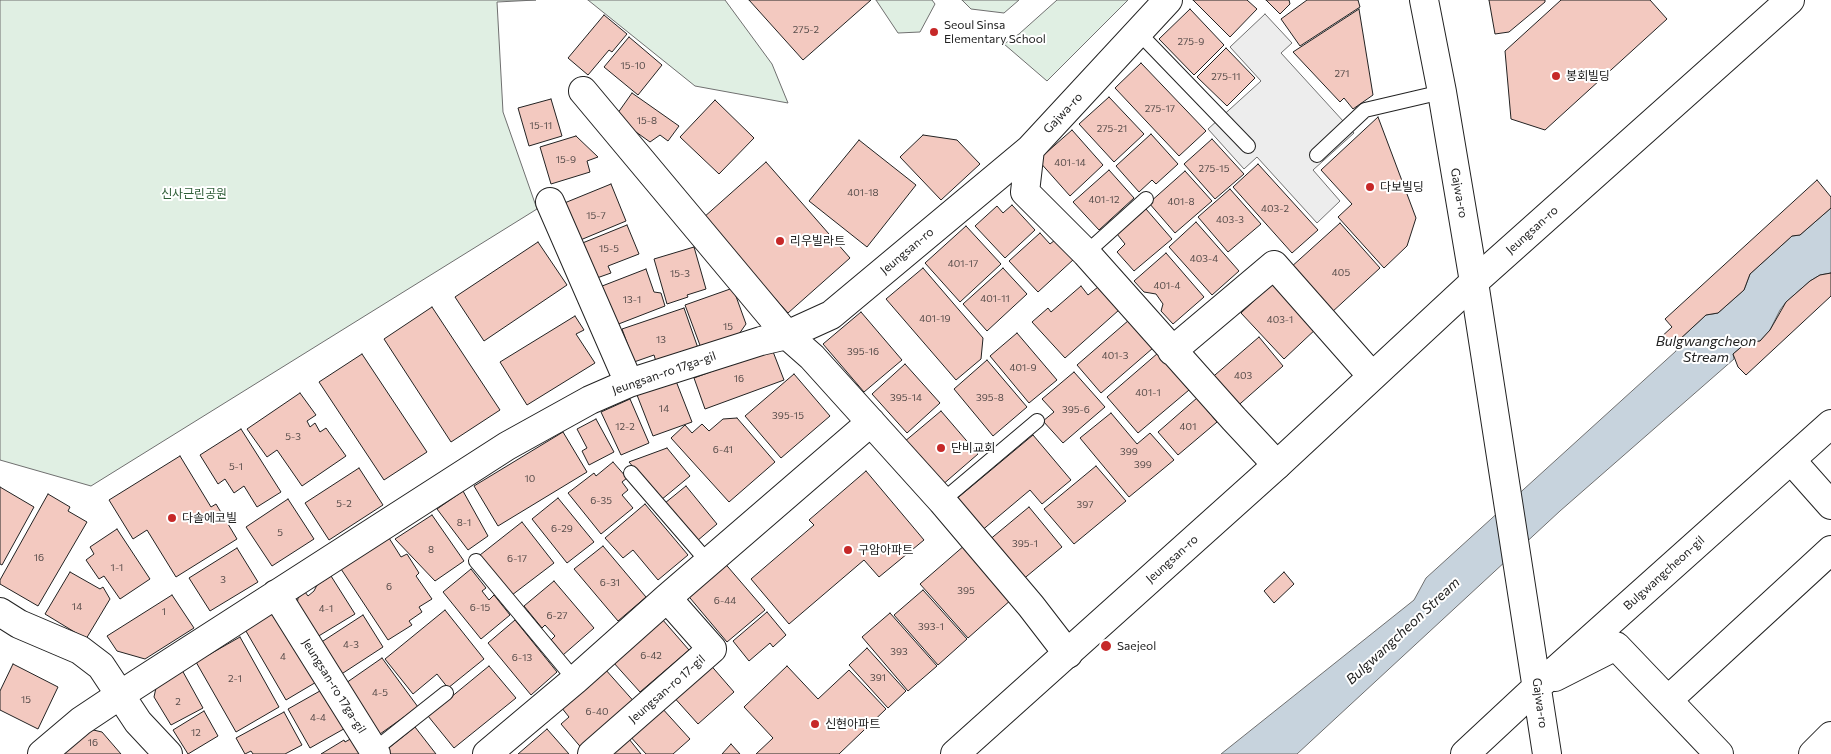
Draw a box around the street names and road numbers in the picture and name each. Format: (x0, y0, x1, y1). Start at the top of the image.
street label: Gajwa-ro (1040, 90, 1086, 136)
street label: Gajwa-ro (1448, 167, 1470, 219)
street label: Jeungsan-ro (1503, 203, 1561, 257)
street label: Jeungsan-ro (877, 224, 937, 278)
street label: Jeungsan-ro 17ga-gil (610, 348, 718, 398)
street label: Jeungsan-ro (1143, 532, 1201, 586)
street label: Bulgwangcheon-gil (1621, 533, 1707, 613)
street label: Jeungsan-ro 17ga-gil (299, 636, 369, 736)
street label: Jeungsan-ro 17-gil (626, 652, 708, 726)
street label: Gajwa-ro (1529, 677, 1551, 729)

